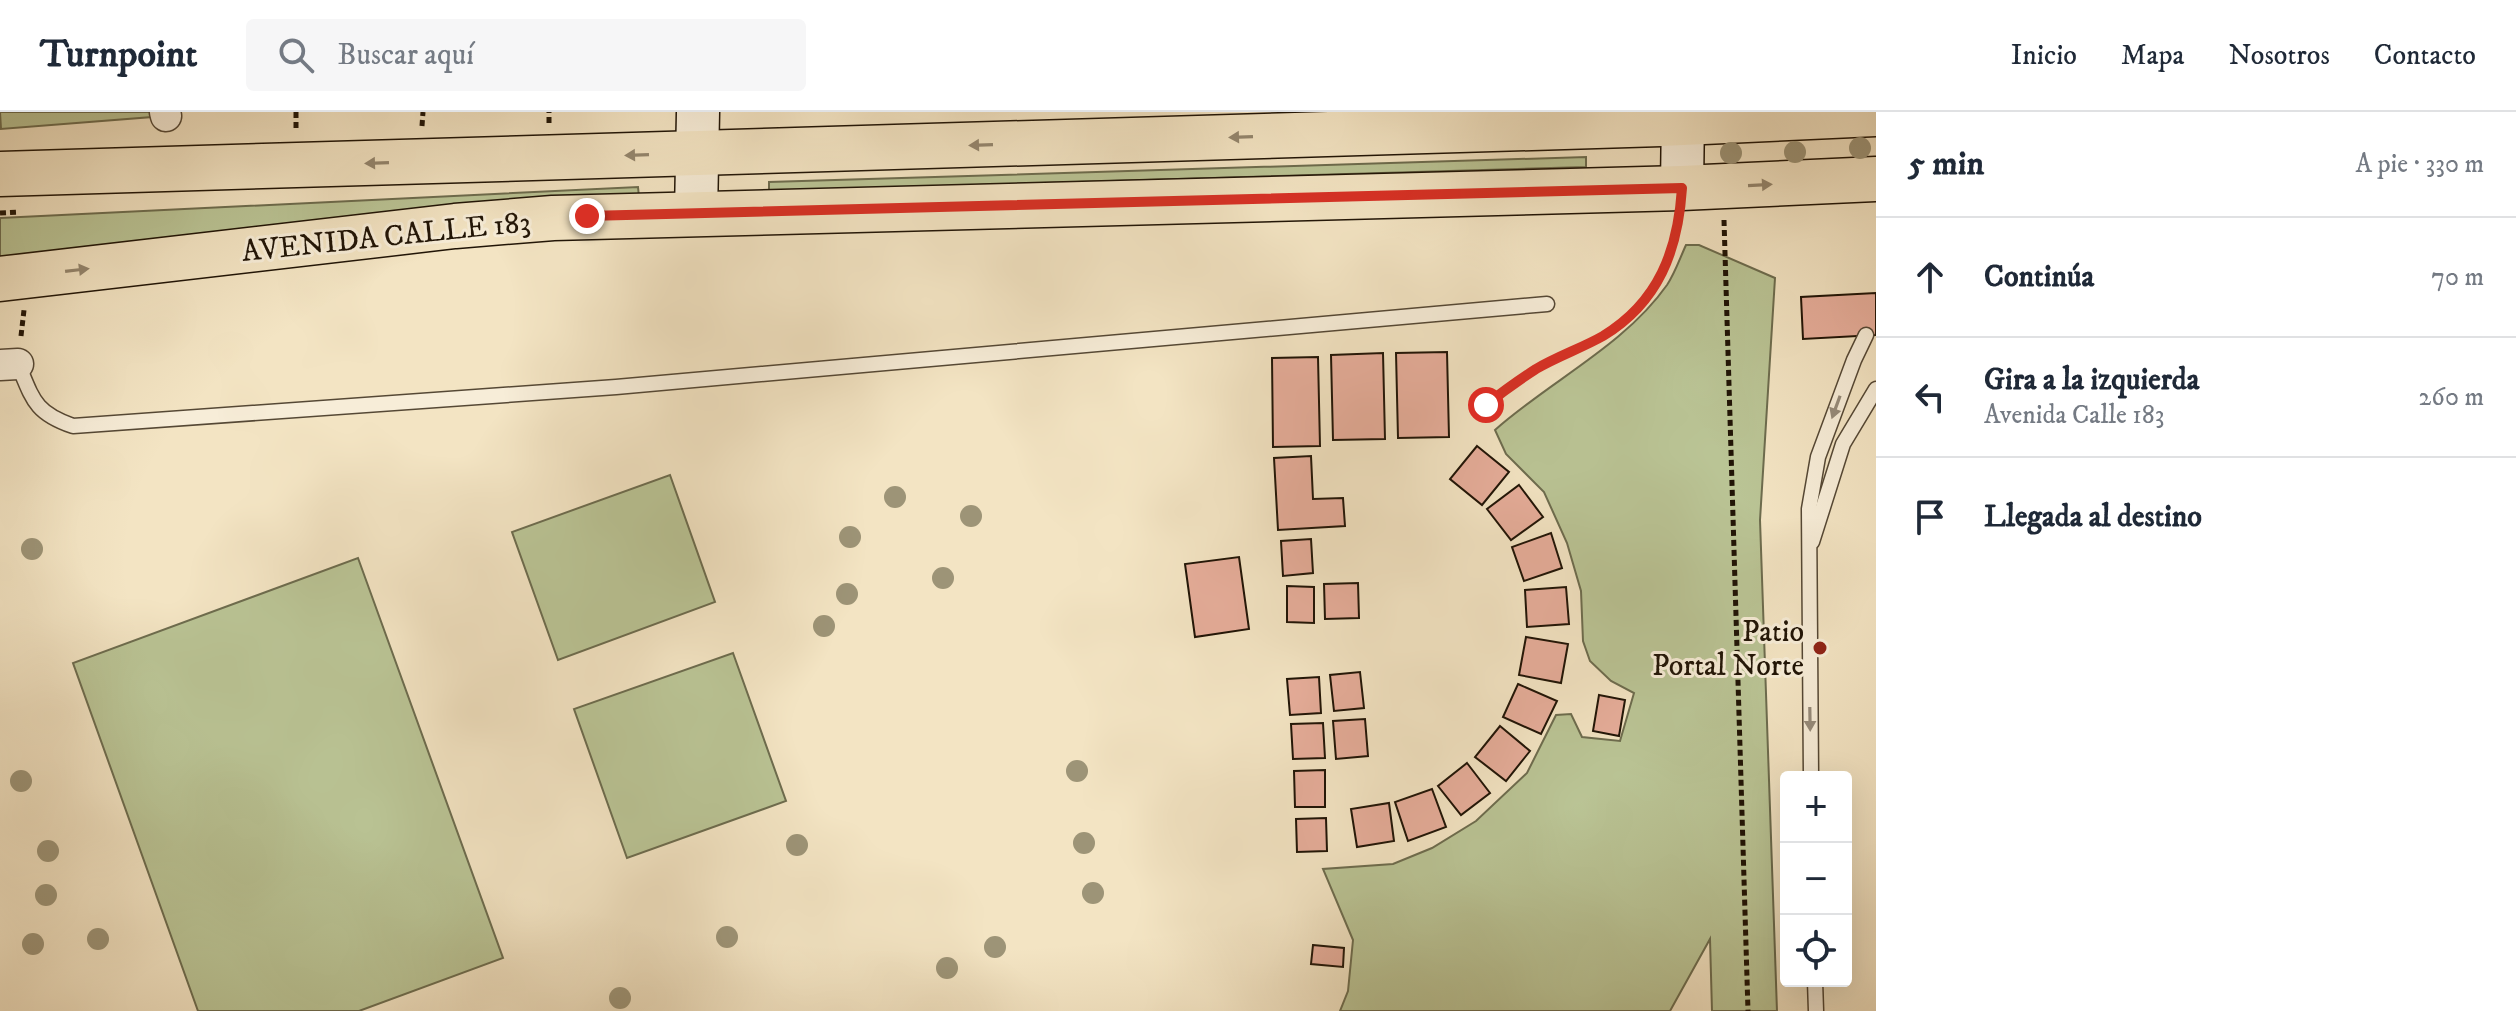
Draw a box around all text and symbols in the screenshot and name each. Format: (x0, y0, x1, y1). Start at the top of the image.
search box (246, 19, 806, 91)
text: Turnpoint (40, 31, 198, 79)
icon: search (274, 33, 318, 77)
text: Buscar aquí (338, 37, 474, 74)
text: Inicio (2011, 38, 2077, 73)
text: Mapa (2121, 38, 2184, 73)
text: Nosotros (2228, 38, 2330, 73)
text: Contacto (2374, 38, 2476, 73)
one-way arrow (1228, 130, 1253, 143)
one-way arrow (968, 138, 993, 151)
text: 5 min (1908, 143, 1984, 185)
text: A pie · 330 m (2355, 148, 2484, 181)
one-way arrow (624, 149, 649, 162)
one-way arrow (364, 156, 389, 169)
one-way arrow (1747, 178, 1773, 191)
route end (569, 198, 605, 234)
street label: AVENIDA CALLE 183 (240, 204, 532, 271)
icon: ahead (1908, 255, 1952, 299)
text: Continúa (1984, 259, 2094, 296)
text: 70 m (2431, 261, 2484, 294)
one-way arrow (65, 263, 90, 276)
text: Gira a la izquierda (1984, 362, 2199, 399)
icon: left (1908, 375, 1952, 419)
text: 260 m (2419, 381, 2484, 414)
route start (1468, 387, 1504, 423)
one-way arrow (1829, 395, 1842, 419)
text: Avenida Calle 183 (1984, 399, 2165, 432)
icon: arrive (1908, 495, 1952, 539)
text: Llegada al destino (1984, 499, 2202, 536)
place label: Patio Portal Norte (1652, 614, 1804, 685)
marker: Patio Portal Norte (1811, 639, 1829, 657)
one-way arrow (1804, 707, 1816, 732)
map controls (1780, 771, 1852, 987)
button: + (1780, 771, 1852, 843)
button: − (1780, 843, 1852, 915)
button: locate (1780, 915, 1852, 987)

